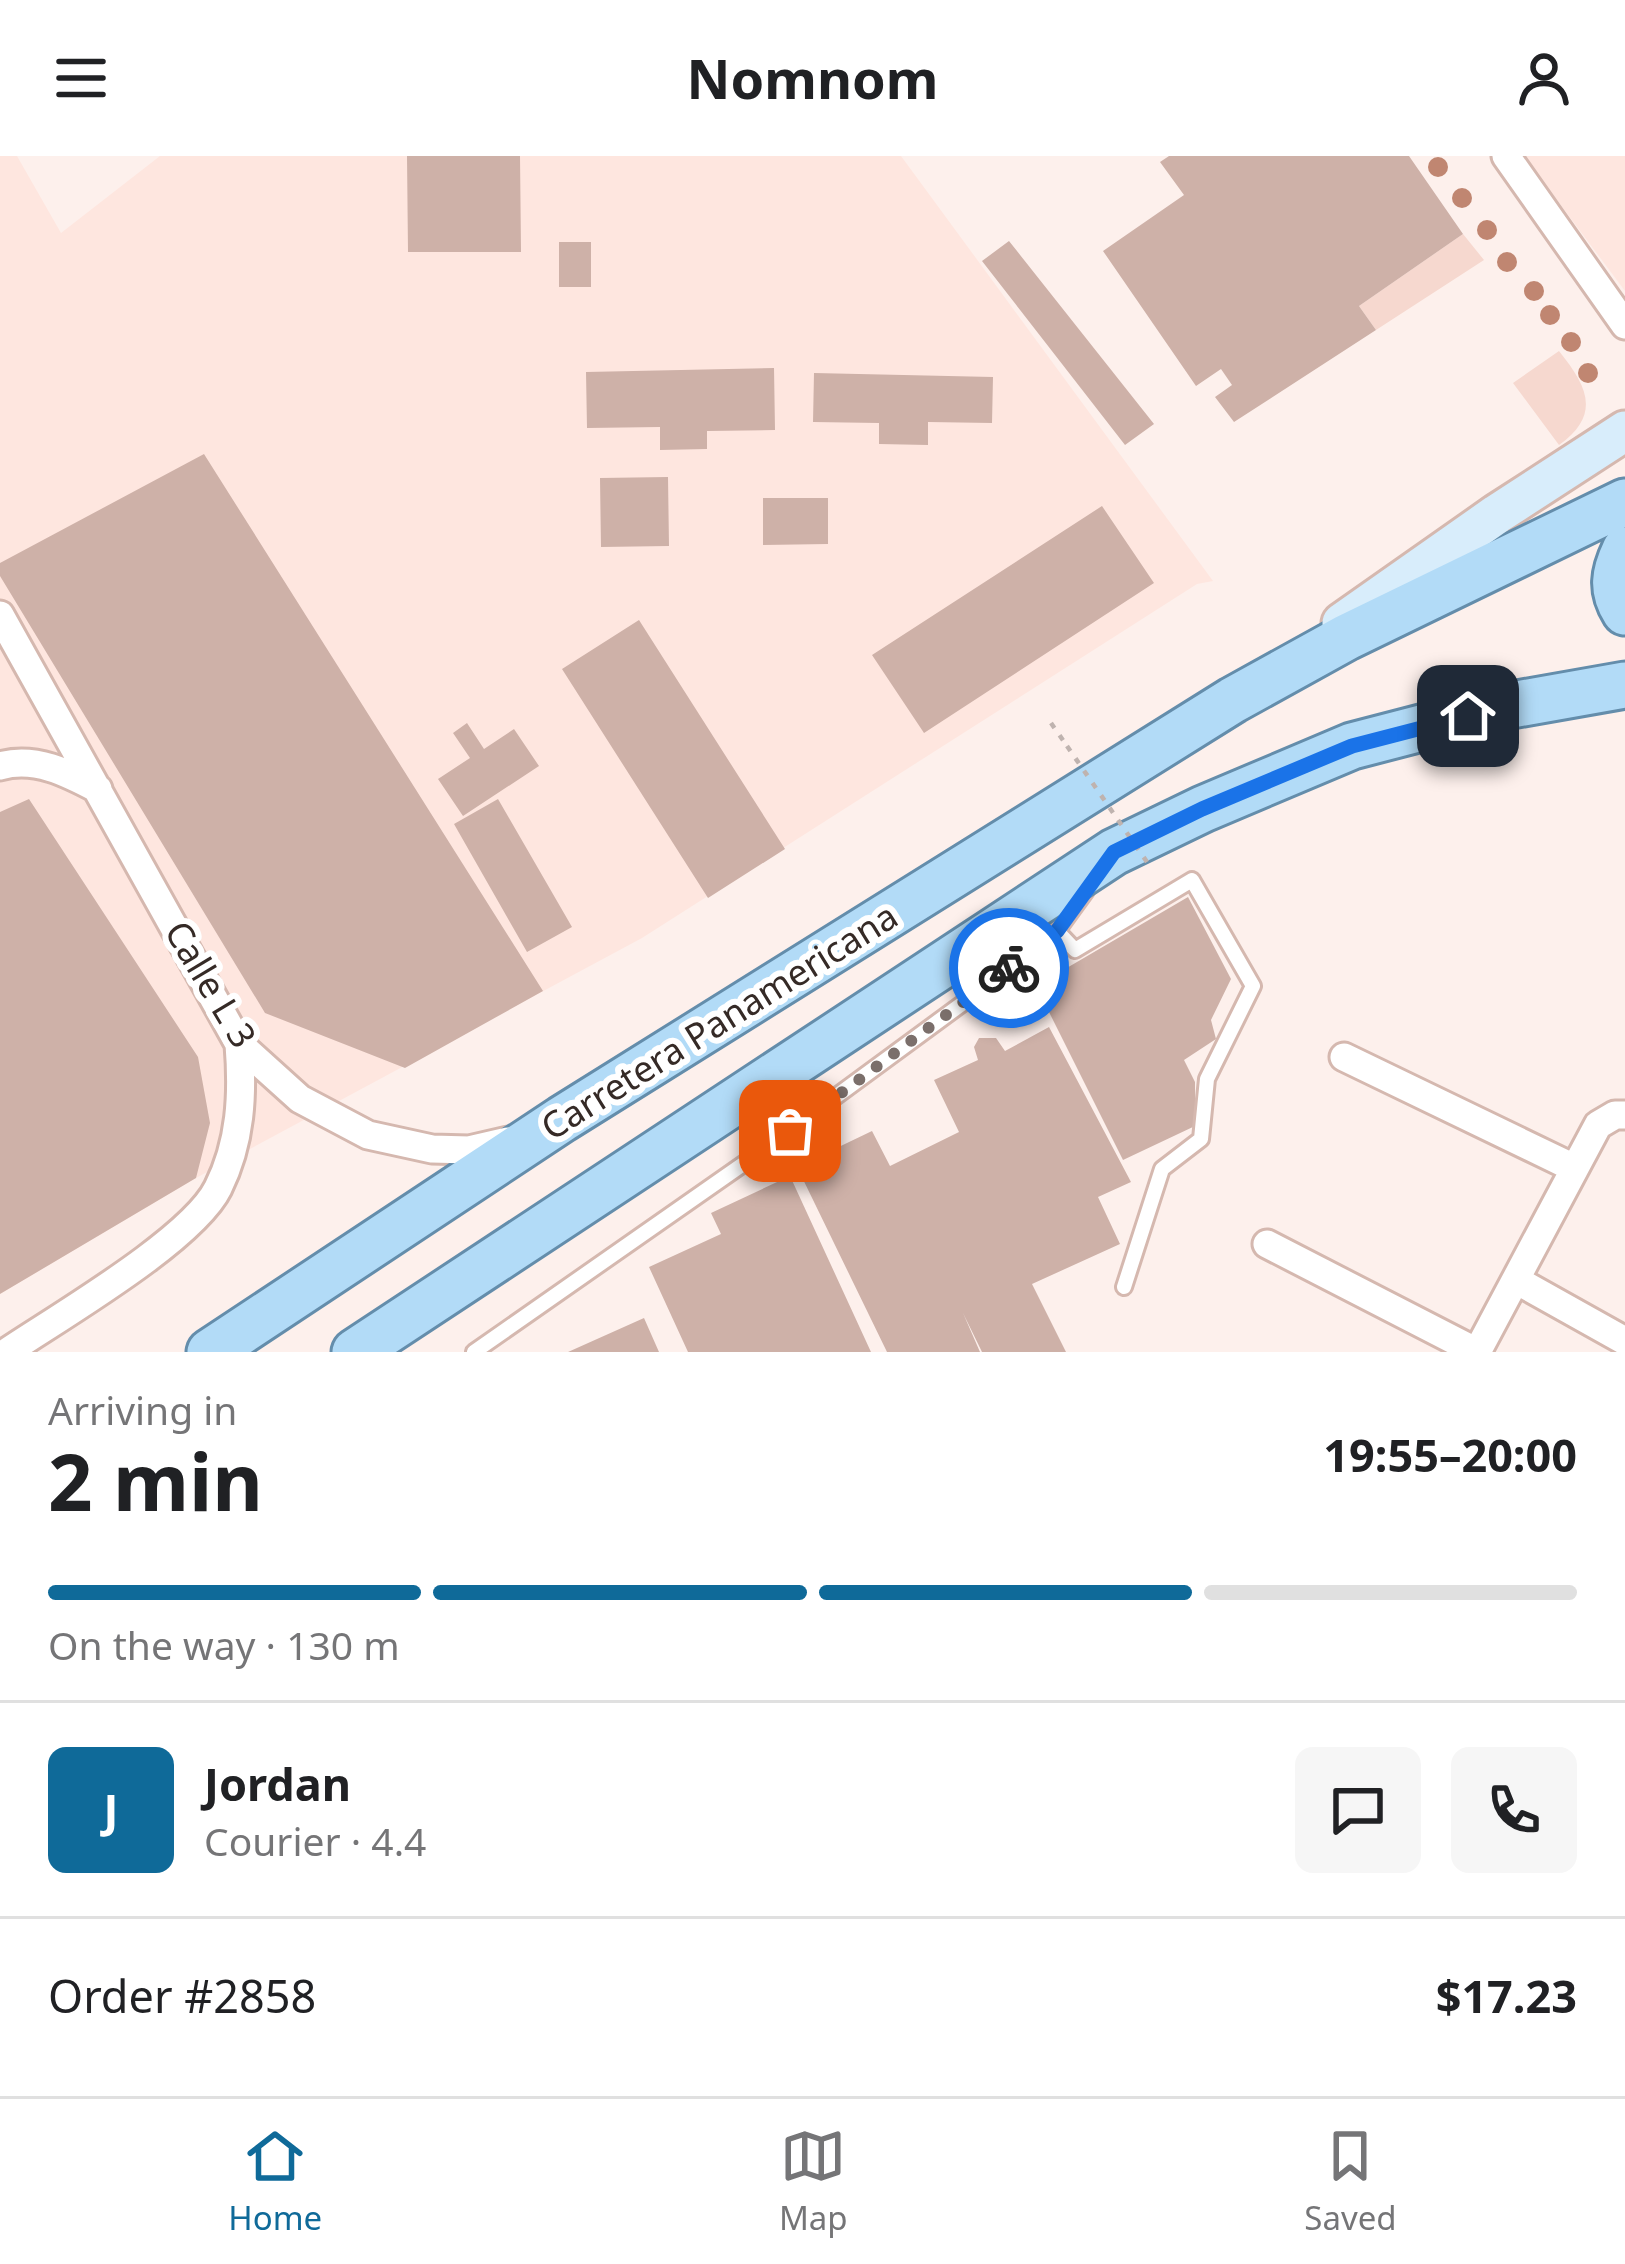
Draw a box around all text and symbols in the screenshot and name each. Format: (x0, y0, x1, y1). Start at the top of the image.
text: Nomnom (687, 41, 938, 115)
icon: menu (48, 45, 114, 111)
icon: person (1511, 45, 1577, 111)
pin (1417, 665, 1519, 767)
icon: home (1435, 683, 1501, 749)
street label: Carretera Panamericana (531, 891, 907, 1151)
courier (949, 908, 1069, 1028)
street label: Calle L 3 (154, 911, 268, 1057)
icon: bike (976, 935, 1042, 1001)
pin (739, 1080, 841, 1182)
icon: bag (757, 1098, 823, 1164)
text: Arriving in (48, 1383, 237, 1436)
text: 19:55–20:00 (1323, 1424, 1577, 1485)
text: 2 min (48, 1428, 263, 1534)
text: On the way · 130 m (48, 1618, 400, 1671)
button: chat (1295, 1747, 1421, 1873)
button: phone (1451, 1747, 1577, 1873)
text: Jordan (204, 1753, 351, 1814)
text: J (104, 1779, 118, 1840)
text: Courier · 4.4 (204, 1814, 426, 1867)
text: Order #2858 (48, 1965, 316, 2026)
text: $17.23 (1436, 1965, 1577, 2026)
tab: Home (228, 2123, 322, 2240)
tab: Map (779, 2123, 848, 2240)
tab: Saved (1304, 2123, 1397, 2240)

